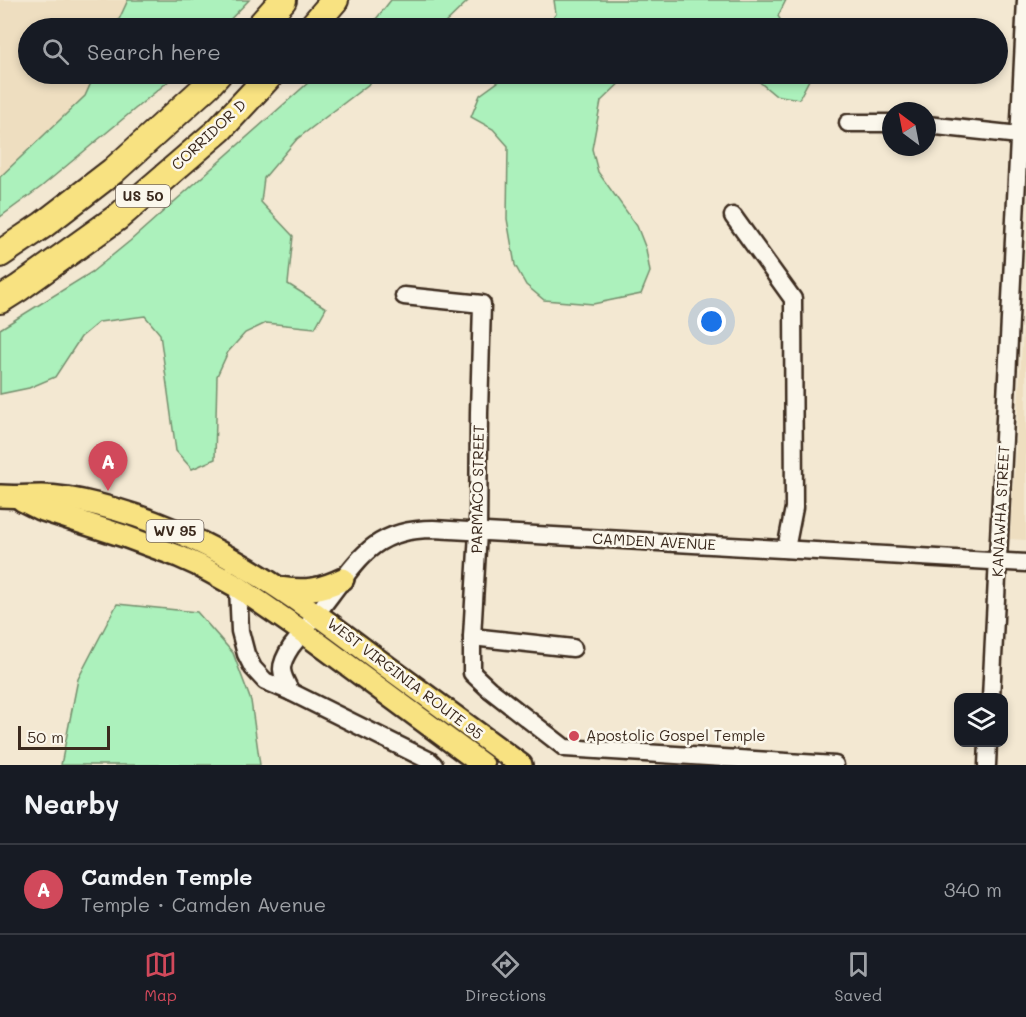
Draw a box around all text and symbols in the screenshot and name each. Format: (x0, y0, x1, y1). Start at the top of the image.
search box (18, 18, 1008, 84)
icon: search (39, 35, 72, 68)
text: Search here (87, 37, 221, 66)
street label: CORRIDOR D (167, 94, 250, 174)
north arrow (882, 102, 936, 156)
road number: US 50 (116, 185, 170, 207)
your location (697, 307, 726, 336)
street label: PARMACO STREET (466, 424, 488, 554)
pin: A (88, 442, 128, 491)
street label: KANAWHA STREET (987, 445, 1013, 577)
road number: WV 95 (146, 520, 204, 542)
street label: CAMDEN AVENUE (592, 528, 717, 554)
street label: WEST VIRGINIA ROUTE 95 (323, 613, 488, 744)
map controls (954, 693, 1008, 747)
button: layers (954, 693, 1008, 747)
scale bar (18, 723, 110, 750)
place label: Apostolic Gospel Temple (586, 725, 766, 745)
text: 50 m (27, 726, 64, 747)
marker: Apostolic Gospel Temple (567, 729, 581, 743)
text: Nearby (24, 787, 119, 821)
text: Camden Temple (81, 862, 252, 891)
text: A (37, 876, 50, 902)
text: 340 m (944, 876, 1002, 902)
text: Temple · Camden Avenue (81, 891, 326, 917)
tab: Map (144, 948, 177, 1005)
tab: Directions (465, 948, 546, 1005)
tab: Saved (834, 948, 882, 1005)

